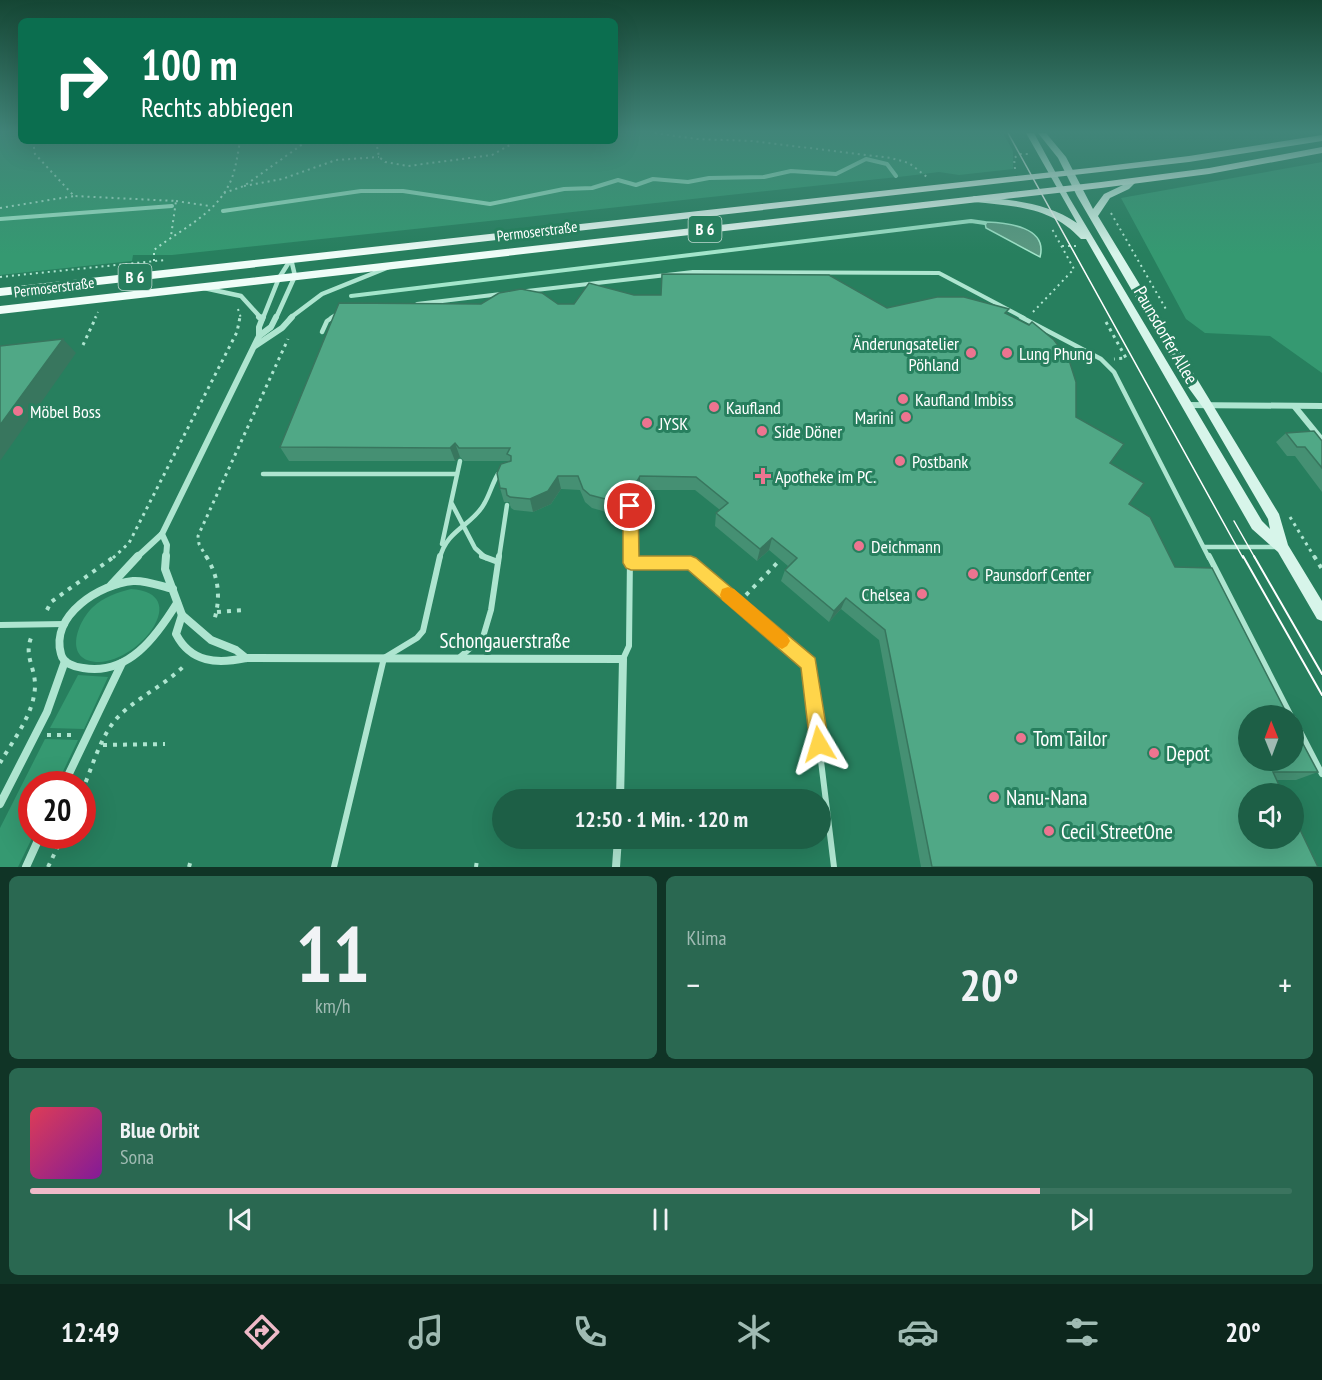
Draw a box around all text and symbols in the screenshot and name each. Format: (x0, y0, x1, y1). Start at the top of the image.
text: 100 m (141, 37, 238, 92)
icon: right (42, 42, 120, 120)
text: Rechts abbiegen (141, 90, 293, 124)
road number: B 6 (688, 216, 722, 242)
street label: Permoserstraße (496, 217, 578, 245)
road number: B 6 (118, 264, 152, 290)
street label: Permoserstraße (13, 273, 95, 301)
street label: Paunsdorfer Allee (1129, 282, 1203, 388)
place label: Änderungsatelier Pöhland (853, 332, 959, 376)
place label: Lung Phung (1019, 342, 1093, 365)
marker: Änderungsatelier Pöhland (964, 346, 978, 360)
marker: Lung Phung (1000, 346, 1014, 360)
place label: Kaufland Imbiss (915, 388, 1013, 411)
marker: Kaufland Imbiss (896, 392, 910, 406)
place label: Kaufland (726, 396, 781, 419)
place label: Möbel Boss (30, 400, 101, 423)
marker: Kaufland (707, 400, 721, 414)
marker: Möbel Boss (11, 404, 25, 418)
place label: Marini (855, 406, 894, 429)
marker: Marini (899, 410, 913, 424)
place label: JYSK (658, 412, 688, 435)
marker: JYSK (640, 416, 654, 430)
place label: Side Döner (774, 420, 842, 443)
marker: Side Döner (755, 424, 769, 438)
place label: Postbank (912, 450, 968, 473)
marker: Postbank (893, 454, 907, 468)
place label: Apotheke im PC. (775, 465, 876, 488)
marker: Apotheke im PC. (756, 469, 770, 483)
pin (604, 480, 655, 531)
icon: arrive (613, 489, 646, 522)
place label: Deichmann (871, 535, 941, 558)
marker: Deichmann (852, 539, 866, 553)
place label: Paunsdorf Center (985, 563, 1091, 586)
marker: Paunsdorf Center (966, 567, 980, 581)
place label: Chelsea (861, 583, 910, 606)
marker: Chelsea (915, 587, 929, 601)
street label: Schongauerstraße (440, 627, 570, 654)
north arrow (1238, 705, 1304, 771)
map controls (1238, 705, 1304, 849)
position arrow (787, 712, 851, 776)
place label: Tom Tailor (1033, 725, 1107, 752)
marker: Tom Tailor (1014, 731, 1028, 745)
place label: Depot (1166, 740, 1210, 767)
marker: Depot (1147, 746, 1161, 760)
speed limit sign: 20 (18, 771, 96, 849)
button: sound (1238, 783, 1304, 849)
place label: Nanu-Nana (1006, 784, 1087, 811)
marker: Nanu-Nana (987, 790, 1001, 804)
text: 12:50 · 1 Min. · 120 m (575, 805, 748, 833)
place label: Cecil StreetOne (1061, 818, 1173, 845)
marker: Cecil StreetOne (1042, 824, 1056, 838)
text: 11 (295, 903, 370, 1004)
text: Klima (687, 925, 726, 951)
text: 20° (960, 955, 1019, 1013)
text: − (687, 963, 700, 1006)
text: + (1278, 963, 1292, 1006)
text: km/h (315, 993, 350, 1019)
text: Blue Orbit (120, 1116, 199, 1144)
text: Sona (120, 1144, 154, 1170)
icon: previous (224, 1203, 257, 1236)
icon: pause (644, 1203, 677, 1236)
icon: next (1065, 1203, 1098, 1236)
icon: directions (241, 1311, 283, 1353)
icon: music (405, 1311, 447, 1353)
icon: phone (569, 1311, 611, 1353)
icon: climate (733, 1311, 775, 1353)
icon: car (897, 1311, 939, 1353)
icon: filters (1061, 1311, 1103, 1353)
text: 12:49 (61, 1315, 119, 1349)
text: 20° (1225, 1315, 1261, 1349)

